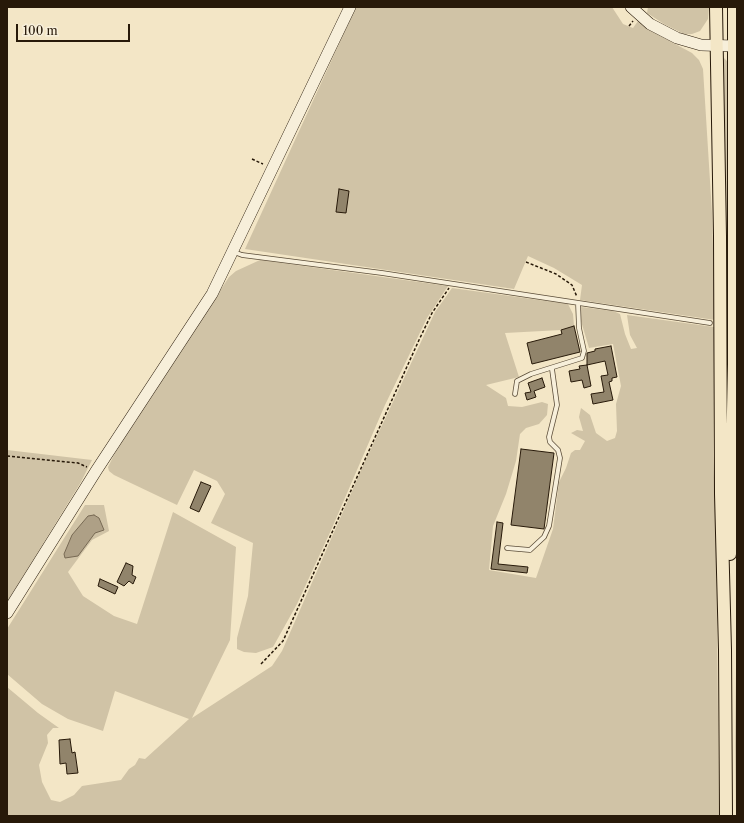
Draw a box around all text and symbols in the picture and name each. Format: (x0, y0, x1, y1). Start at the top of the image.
scale bar (18, 16, 132, 42)
text: 100 m (23, 23, 58, 38)

